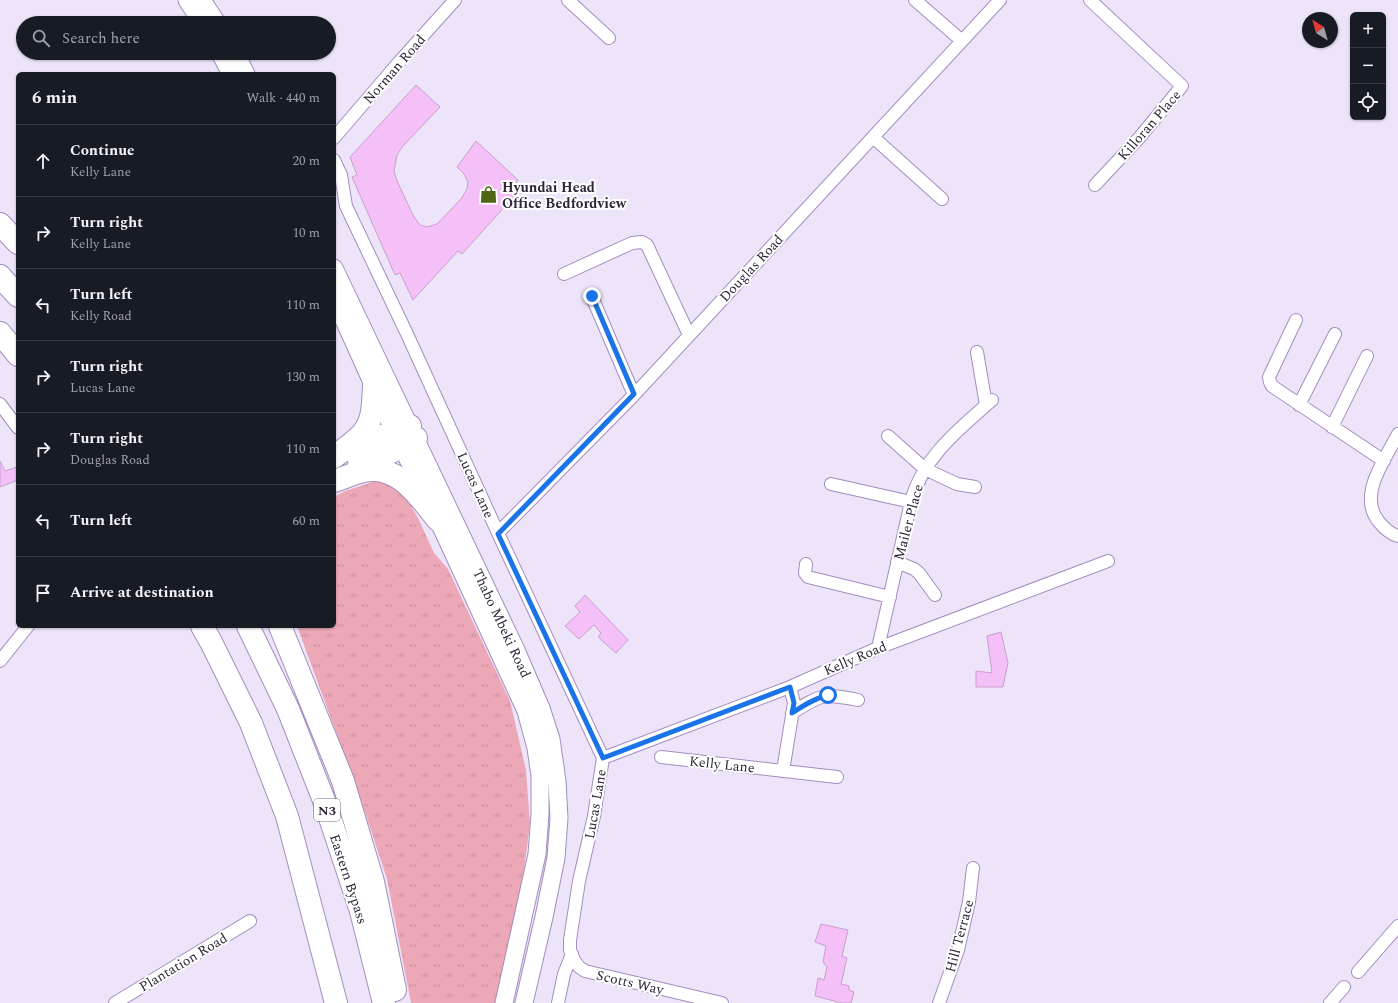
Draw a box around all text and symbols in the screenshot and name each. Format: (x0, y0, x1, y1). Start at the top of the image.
north arrow (1302, 12, 1338, 48)
map controls (1350, 12, 1386, 120)
button: + (1350, 12, 1386, 48)
search box (16, 16, 336, 60)
icon: search (30, 27, 52, 49)
text: Search here (62, 27, 140, 50)
street label: Norman Road (358, 30, 431, 109)
button: − (1350, 48, 1386, 84)
button: locate (1350, 84, 1386, 120)
text: 6 min (32, 85, 77, 111)
street label: Killoran Place (1113, 85, 1186, 165)
text: Walk · 440 m (246, 88, 320, 108)
text: Continue (70, 139, 135, 162)
icon: ahead (32, 150, 54, 172)
text: 20 m (293, 151, 320, 171)
text: Kelly Lane (70, 162, 131, 182)
place label: Hyundai Head Office Bedfordview (502, 177, 627, 214)
shop icon: Hyundai Head Office Bedfordview (479, 185, 499, 205)
text: Turn right (70, 211, 143, 234)
icon: right (32, 222, 54, 244)
text: 10 m (293, 223, 320, 243)
street label: Douglas Road (714, 230, 788, 307)
text: Kelly Lane (70, 234, 131, 254)
text: Turn left (70, 283, 132, 306)
route end (583, 287, 601, 305)
icon: left (32, 294, 54, 316)
text: 110 m (286, 295, 320, 315)
text: Kelly Road (70, 306, 132, 326)
text: Turn right (70, 355, 143, 378)
icon: right (32, 366, 54, 388)
text: 130 m (286, 367, 320, 387)
text: Lucas Lane (70, 378, 135, 398)
text: Turn right (70, 427, 143, 450)
icon: right (32, 438, 54, 460)
text: 110 m (286, 439, 320, 459)
street label: Lucas Lane (452, 449, 500, 522)
text: Douglas Road (70, 450, 150, 470)
street label: Mailer Place (888, 482, 929, 563)
text: Turn left (70, 509, 132, 532)
icon: left (32, 510, 54, 532)
text: 60 m (293, 511, 320, 531)
street label: Thabo Mbeki Road (467, 565, 536, 681)
text: Arrive at destination (70, 581, 214, 604)
icon: arrive (32, 582, 54, 604)
street label: Kelly Road (820, 636, 890, 681)
route start (819, 686, 837, 704)
street label: Kelly Lane (688, 751, 756, 778)
street label: Lucas Lane (579, 767, 612, 841)
road number: N3 (314, 799, 340, 821)
street label: Eastern Bypass (324, 831, 373, 927)
street label: Hill Terrace (940, 897, 979, 975)
street label: Plantation Road (135, 928, 232, 997)
street label: Scotts Way (594, 965, 667, 1001)

